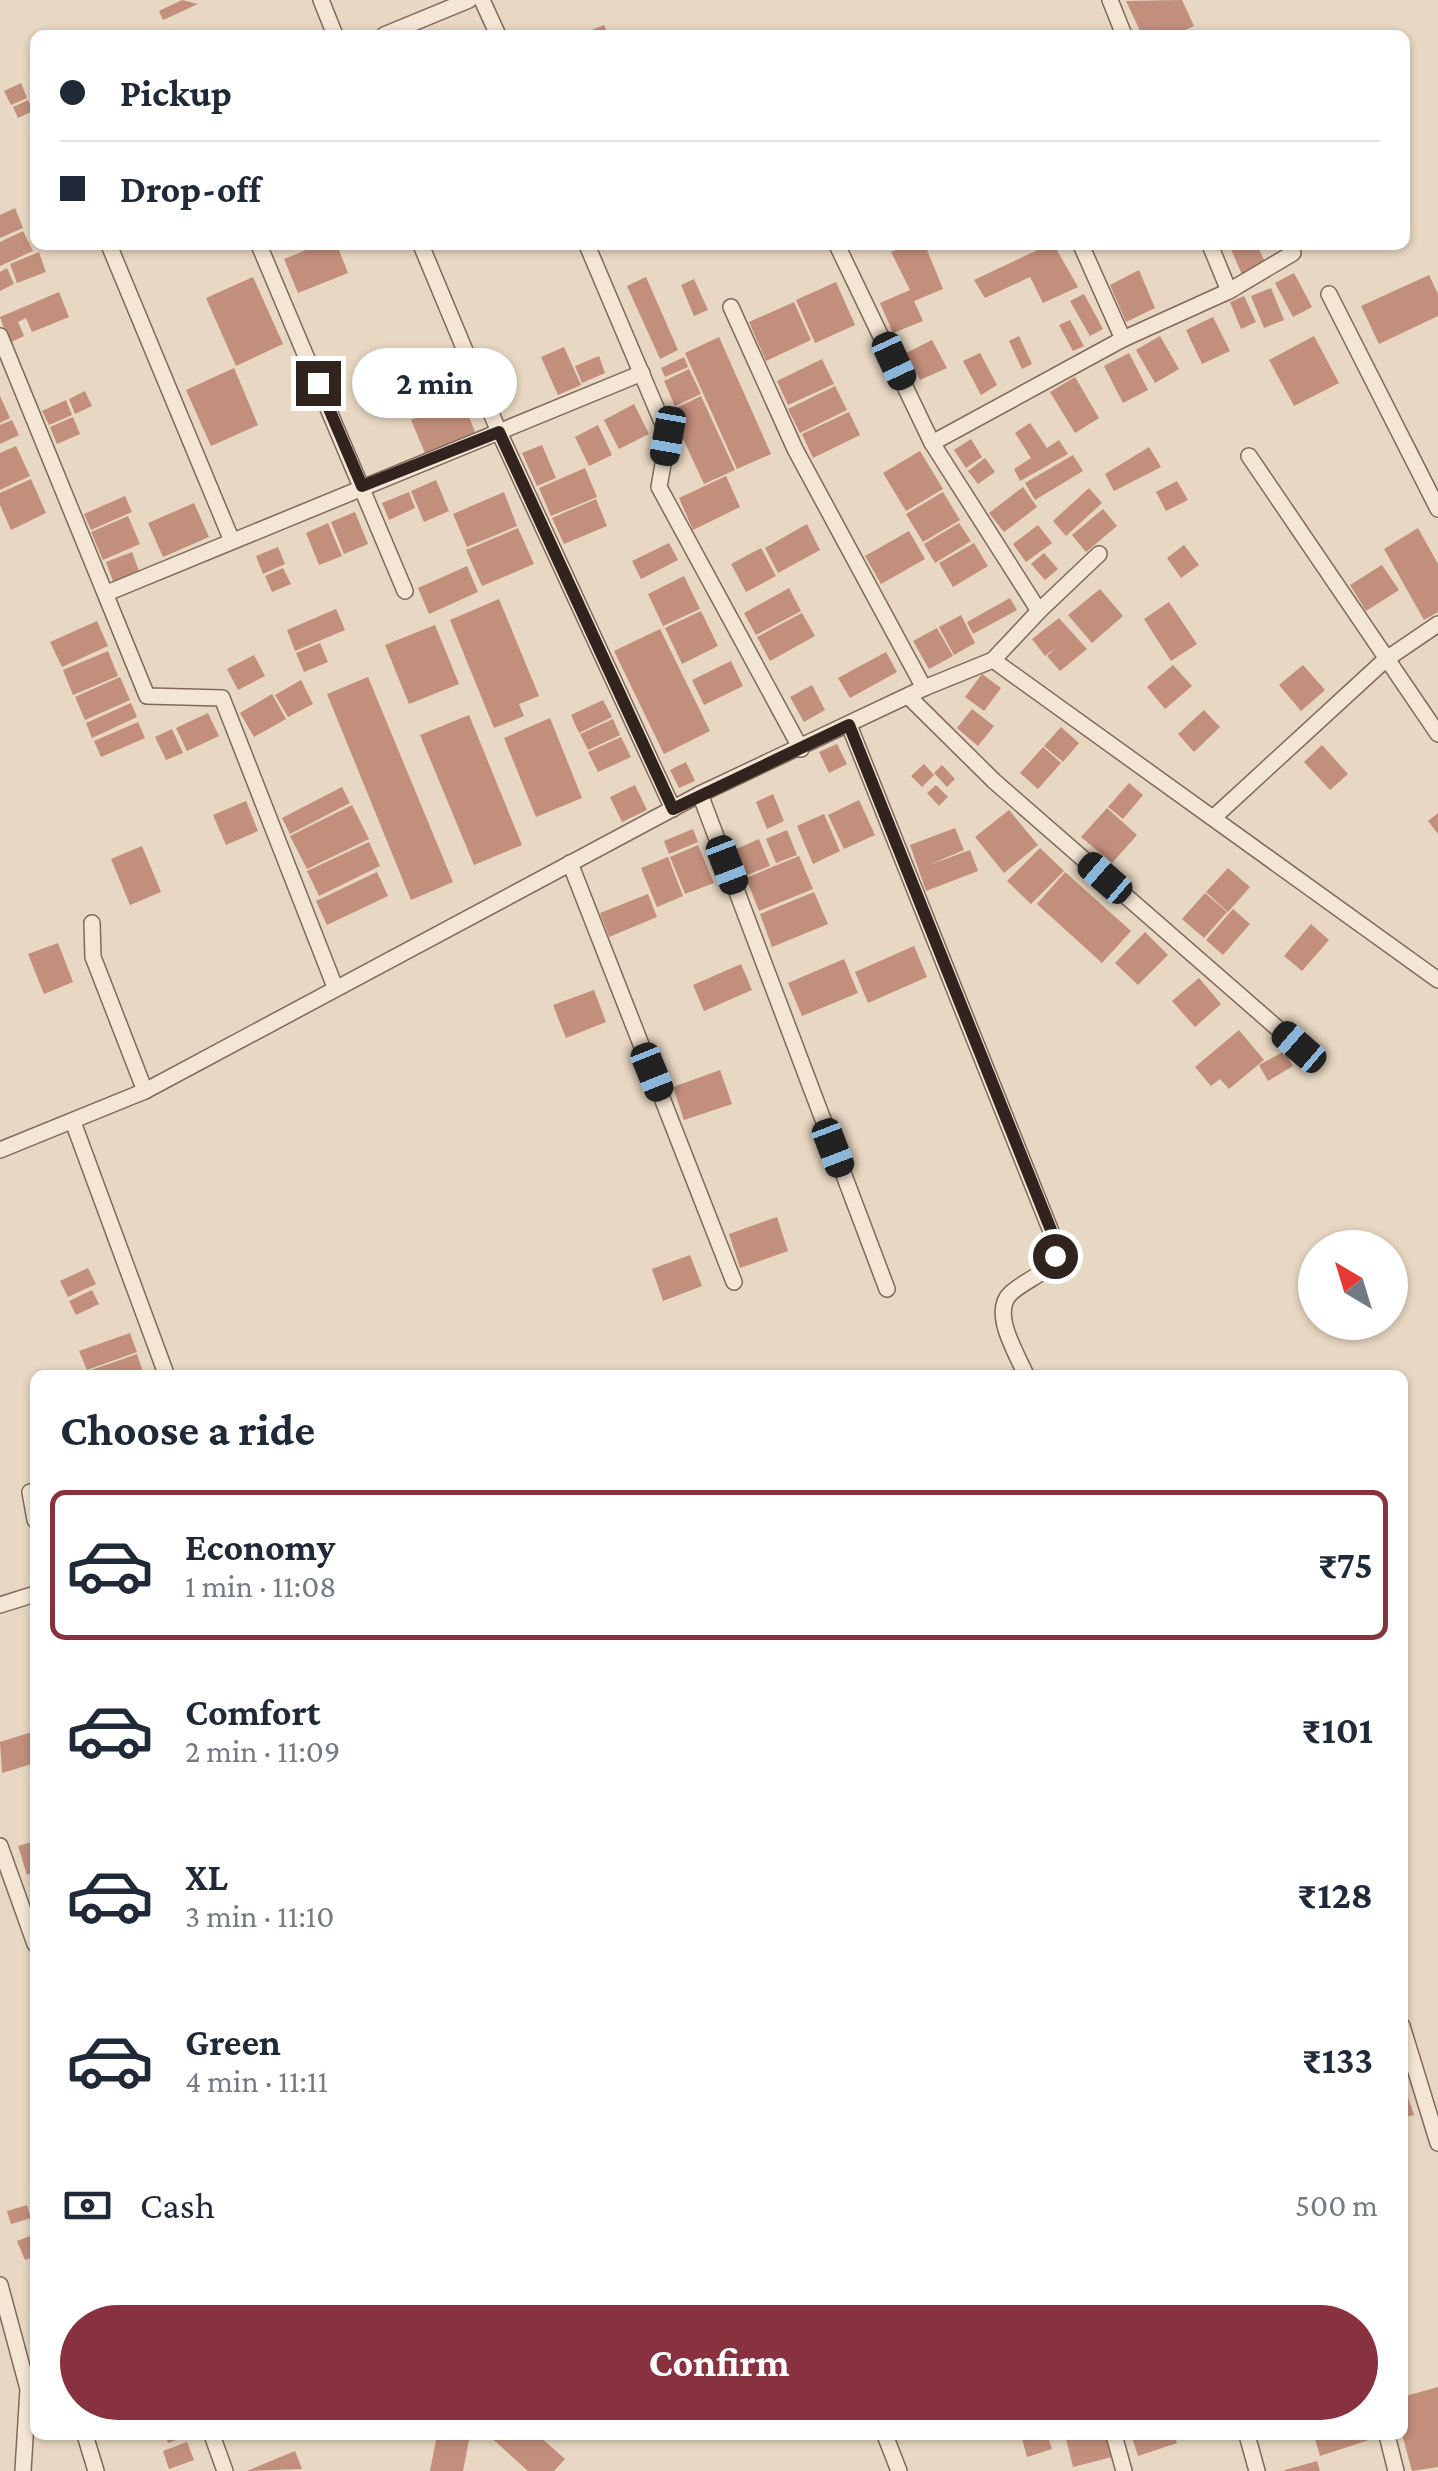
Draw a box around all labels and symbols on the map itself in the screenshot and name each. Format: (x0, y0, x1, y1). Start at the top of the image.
car (868, 327, 920, 395)
callout: 2 min (353, 348, 518, 418)
route end (296, 361, 341, 406)
car (648, 404, 688, 468)
car (702, 832, 752, 898)
car (1073, 847, 1137, 909)
car (1267, 1016, 1331, 1078)
car (627, 1039, 677, 1105)
car (808, 1115, 858, 1181)
north arrow (1298, 1230, 1408, 1340)
route start (1033, 1234, 1078, 1279)

